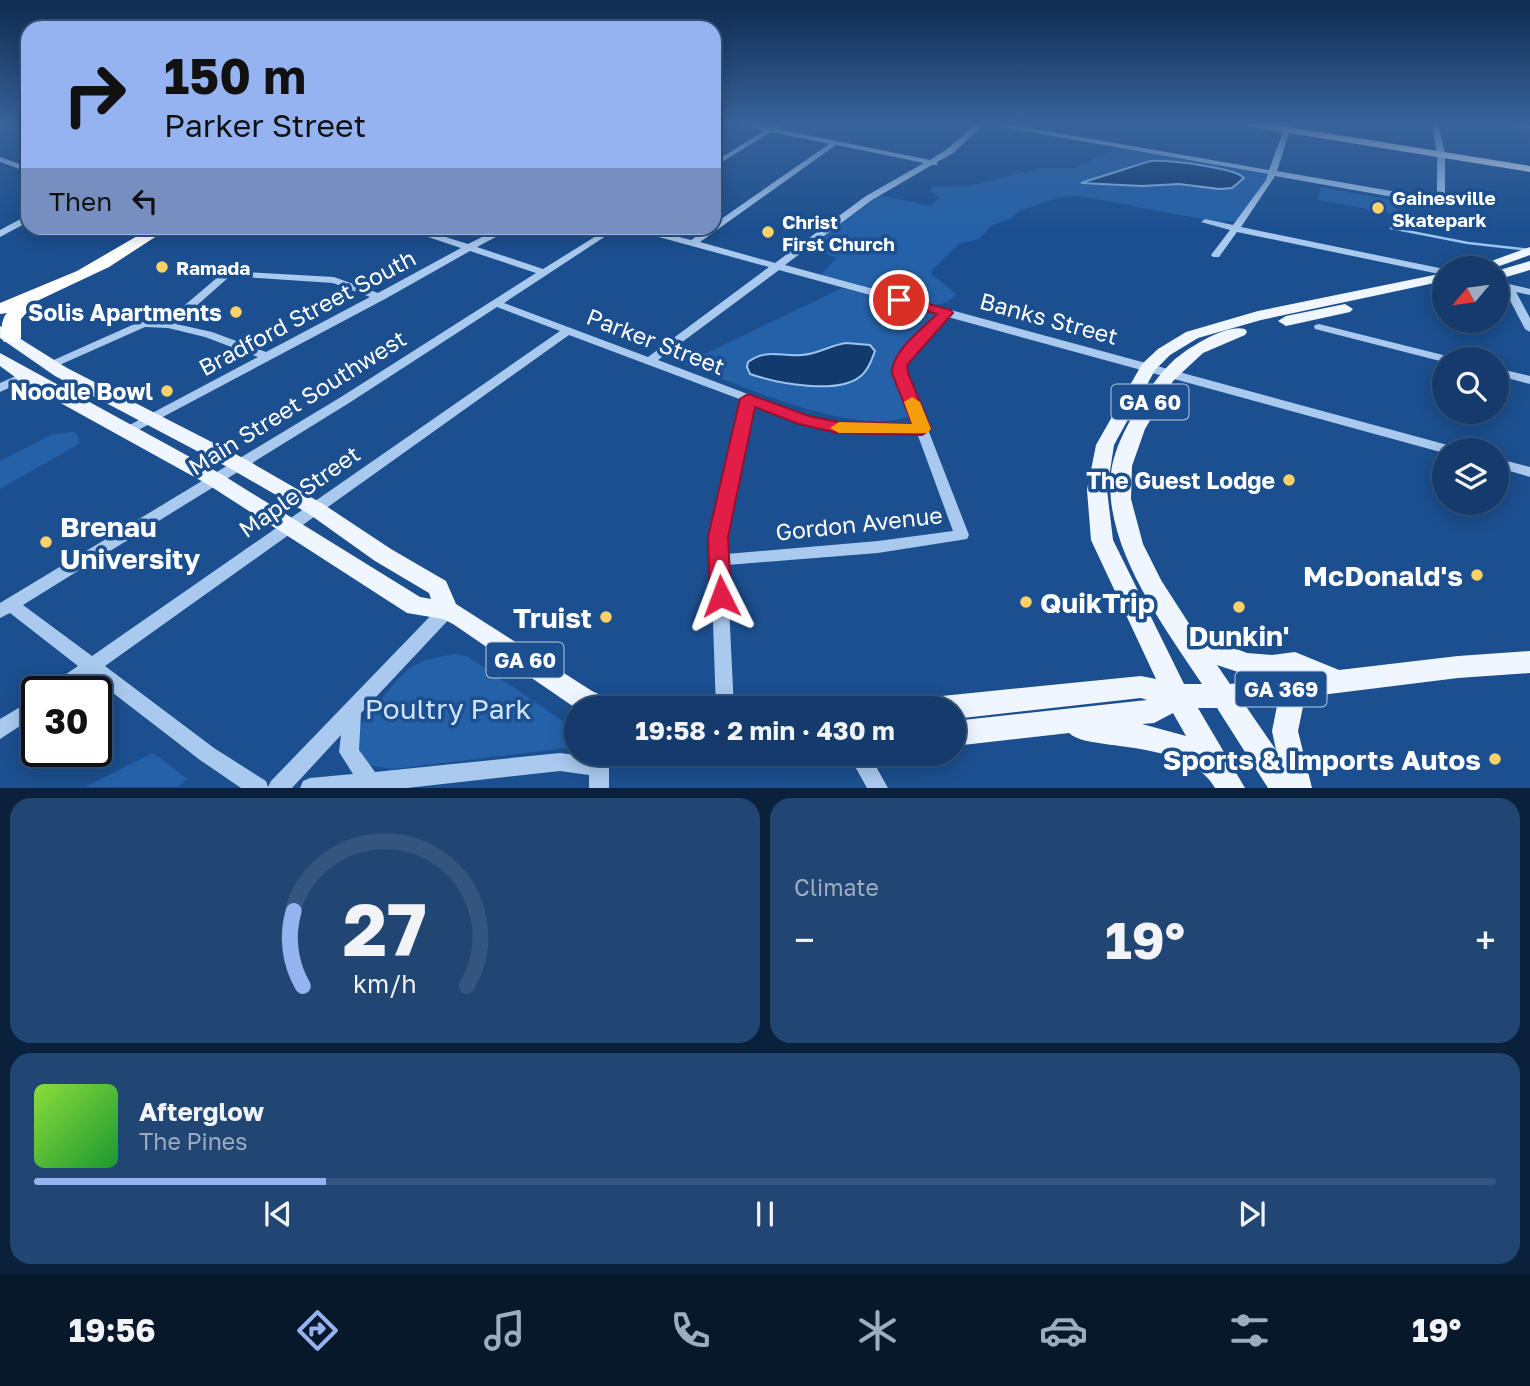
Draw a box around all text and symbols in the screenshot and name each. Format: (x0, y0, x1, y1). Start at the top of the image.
text: 150 m (164, 46, 306, 105)
icon: right (49, 49, 140, 140)
text: Parker Street (164, 106, 366, 144)
icon: left (126, 182, 164, 220)
text: Then (49, 186, 112, 217)
place label: Gainesville Skatepark (1392, 186, 1496, 231)
marker: Gainesville Skatepark (1370, 200, 1386, 216)
place label: Christ First Church (782, 210, 895, 255)
marker: Christ First Church (760, 224, 776, 240)
street label: Bradford Street South (194, 243, 420, 381)
place label: Ramada (176, 256, 250, 279)
north arrow (1432, 256, 1508, 332)
map controls (1432, 256, 1509, 515)
marker: Ramada (154, 259, 170, 275)
pin (869, 270, 929, 330)
icon: arrive (880, 281, 918, 319)
street label: Banks Street (977, 286, 1121, 350)
place label: Solis Apartments (28, 298, 222, 326)
street label: Parker Street (583, 302, 729, 380)
marker: Solis Apartments (228, 304, 244, 320)
street label: Main Street Southwest (183, 324, 411, 480)
button: search (1432, 347, 1509, 424)
place label: Noodle Bowl (10, 377, 153, 405)
marker: Noodle Bowl (159, 383, 175, 399)
road number: GA 60 (1112, 384, 1188, 420)
button: layers (1432, 438, 1509, 515)
street label: Maple Street (233, 439, 365, 543)
place label: The Guest Lodge (1086, 466, 1275, 494)
marker: The Guest Lodge (1281, 472, 1297, 488)
street label: Gordon Avenue (774, 500, 944, 546)
place label: Brenau University (60, 510, 201, 575)
marker: Brenau University (38, 534, 54, 550)
position arrow (684, 559, 758, 633)
place label: McDonald's (1303, 559, 1463, 592)
marker: McDonald's (1469, 567, 1485, 583)
place label: QuikTrip (1040, 586, 1155, 619)
marker: QuikTrip (1018, 594, 1034, 610)
marker: Dunkin' (1231, 599, 1247, 615)
place label: Truist (513, 601, 592, 634)
marker: Truist (598, 609, 614, 625)
place label: Dunkin' (1189, 619, 1289, 652)
road number: GA 60 (486, 642, 564, 678)
road number: GA 369 (1236, 672, 1326, 706)
speed limit sign: 30 (21, 676, 112, 767)
park label: Poultry Park (365, 692, 531, 725)
text: 19:58 · 2 min · 430 m (635, 715, 895, 746)
place label: Sports & Imports Autos (1163, 743, 1481, 776)
marker: Sports & Imports Autos (1487, 751, 1503, 767)
text: Climate (794, 873, 879, 901)
text: 27 (343, 886, 427, 973)
text: 19° (1105, 908, 1185, 970)
text: − (794, 917, 815, 962)
text: + (1475, 917, 1496, 962)
text: km/h (353, 968, 417, 999)
text: Afterglow (139, 1096, 264, 1127)
text: The Pines (139, 1127, 247, 1155)
icon: previous (259, 1195, 297, 1233)
icon: pause (746, 1195, 784, 1233)
icon: next (1233, 1195, 1271, 1233)
icon: directions (293, 1306, 342, 1355)
icon: music (480, 1306, 529, 1355)
icon: phone (666, 1306, 715, 1355)
icon: climate (853, 1306, 902, 1355)
icon: car (1039, 1306, 1088, 1355)
icon: filters (1225, 1306, 1274, 1355)
text: 19:56 (69, 1311, 156, 1349)
text: 19° (1412, 1311, 1461, 1349)

